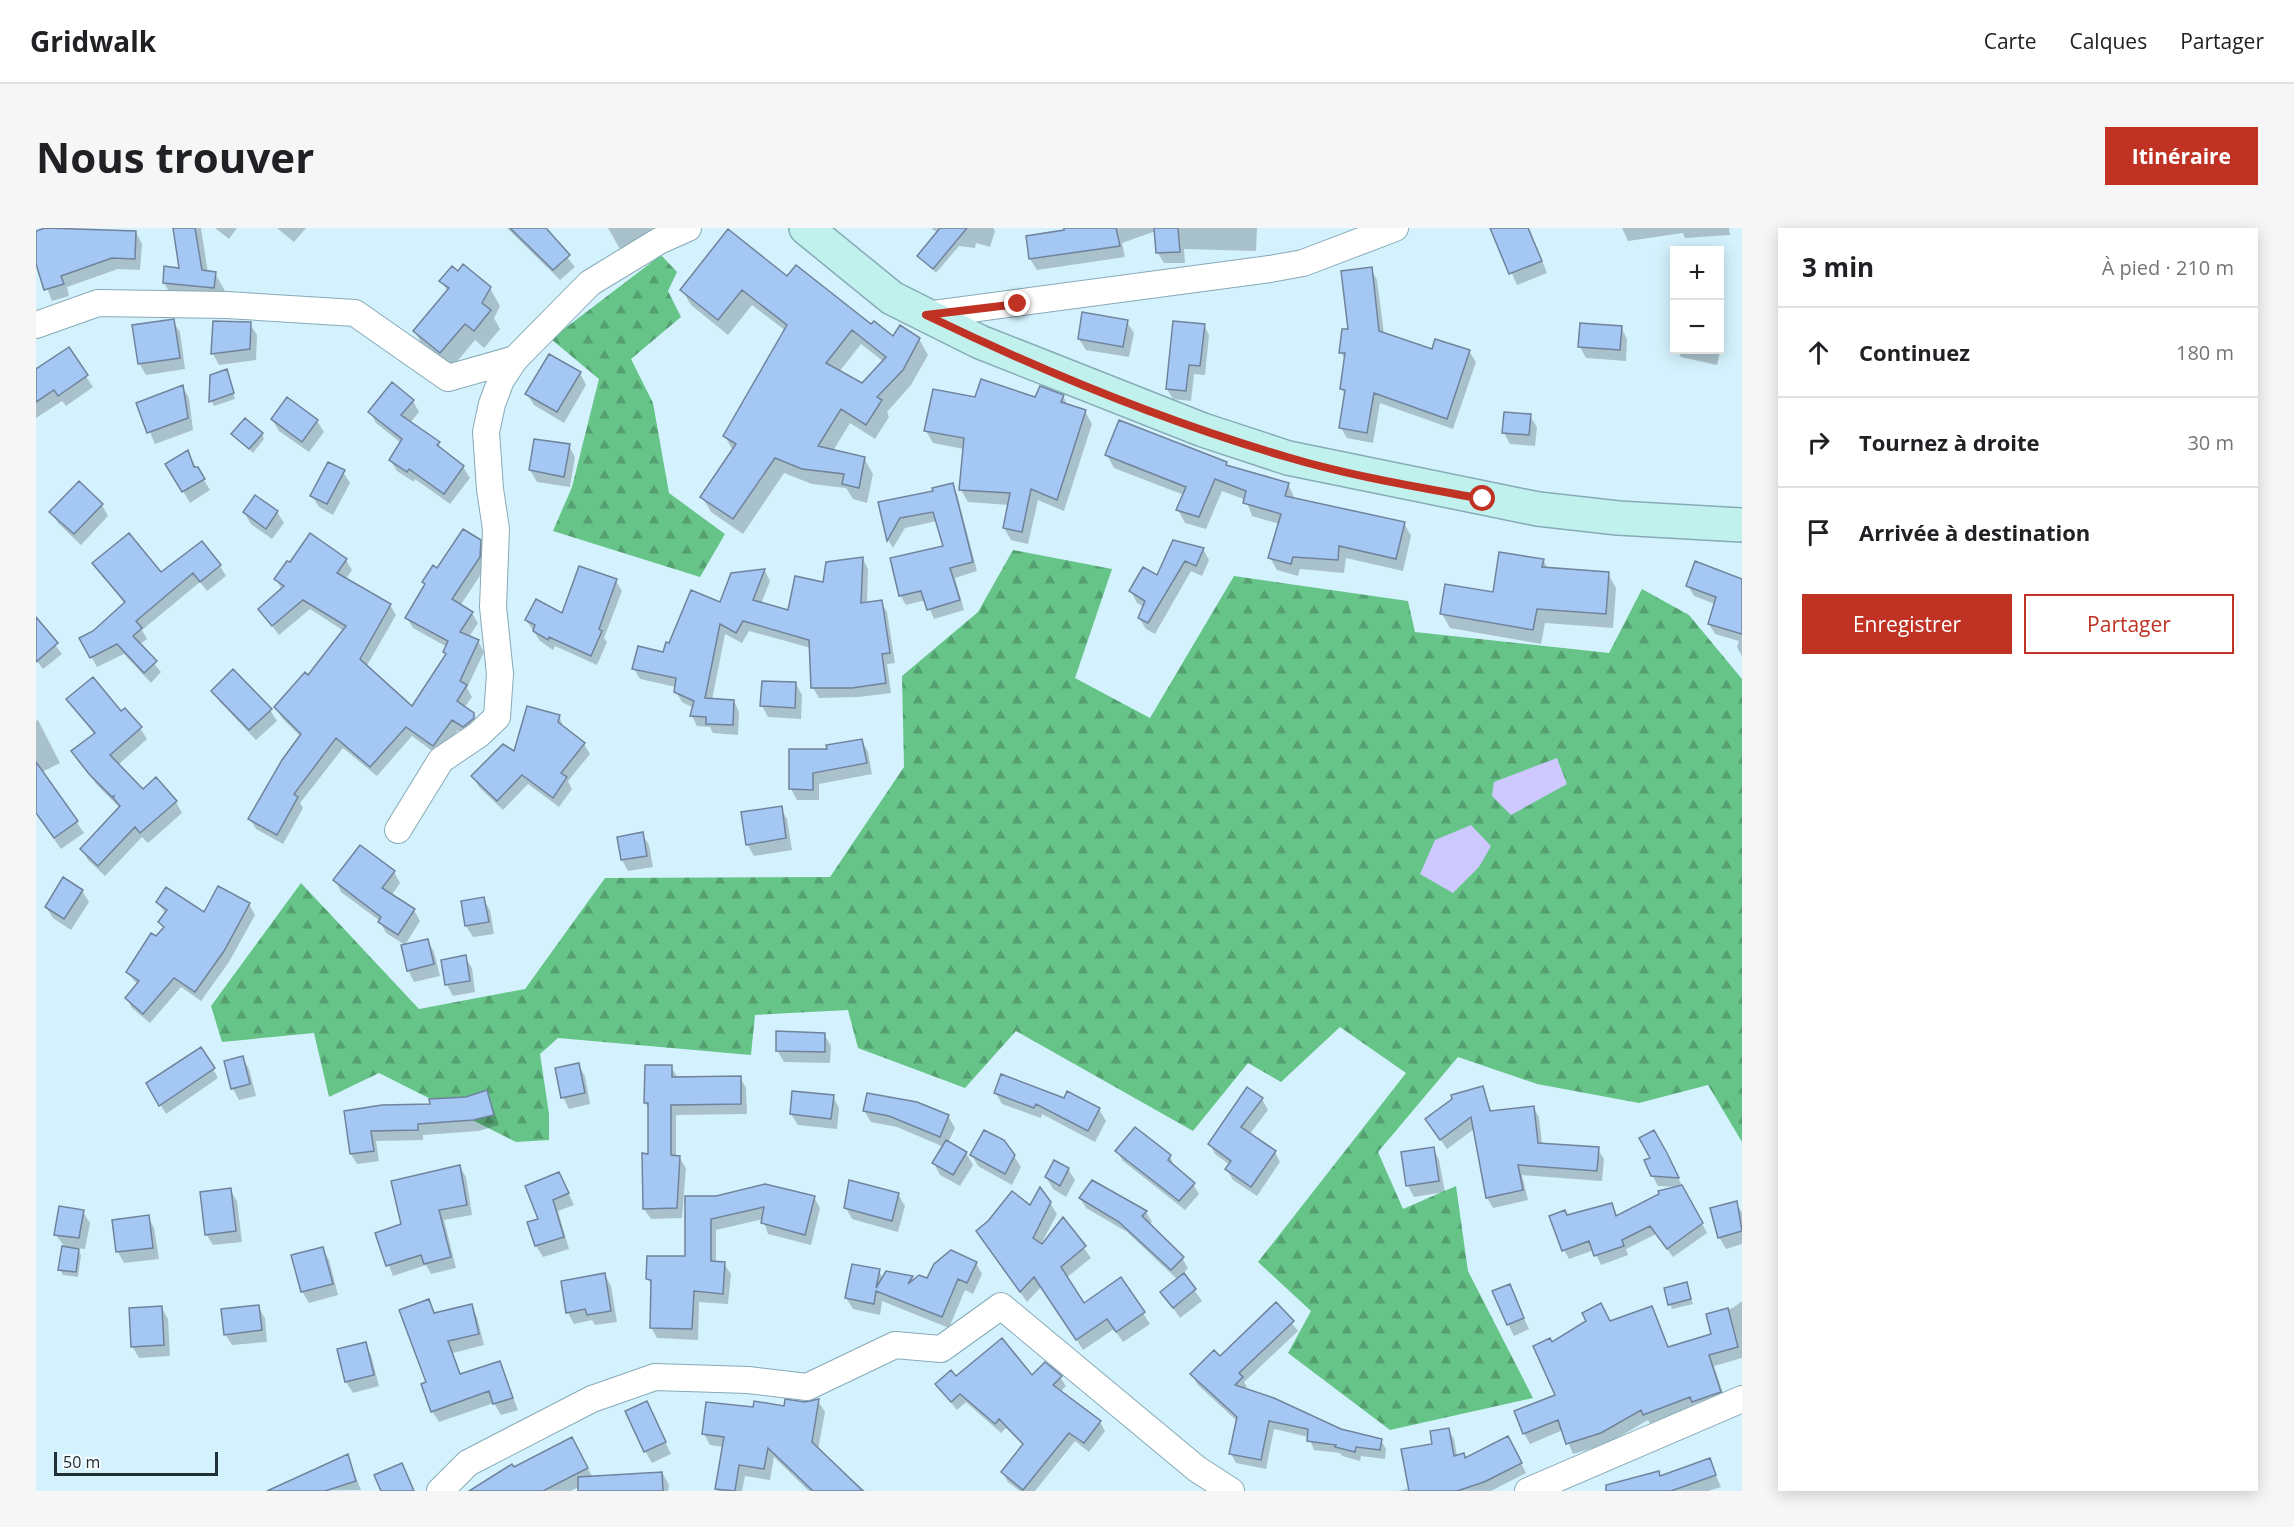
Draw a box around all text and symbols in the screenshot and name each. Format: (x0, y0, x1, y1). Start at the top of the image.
text: Gridwalk (30, 22, 156, 60)
text: Carte (1984, 27, 2036, 55)
text: Calques (2069, 27, 2147, 55)
text: Partager (2180, 27, 2264, 55)
button: Itinéraire (2105, 127, 2258, 185)
text: Nous trouver (36, 128, 314, 185)
map controls (1670, 246, 1724, 354)
button: + (1670, 246, 1724, 300)
text: 3 min (1802, 249, 1874, 285)
text: À pied · 210 m (2102, 254, 2234, 281)
route end (1004, 290, 1030, 316)
button: − (1670, 300, 1724, 354)
icon: ahead (1802, 336, 1835, 369)
text: Continuez (1859, 337, 1970, 367)
text: 180 m (2176, 339, 2234, 366)
icon: right (1802, 426, 1835, 459)
text: Tournez à droite (1859, 427, 2040, 457)
text: 30 m (2187, 429, 2234, 456)
route start (1469, 485, 1495, 511)
icon: arrive (1802, 516, 1835, 549)
text: Arrivée à destination (1859, 517, 2090, 547)
button: Enregistrer (1802, 594, 2012, 654)
button: Partager (2024, 594, 2234, 654)
scale bar (54, 1449, 218, 1476)
text: 50 m (63, 1451, 100, 1473)

